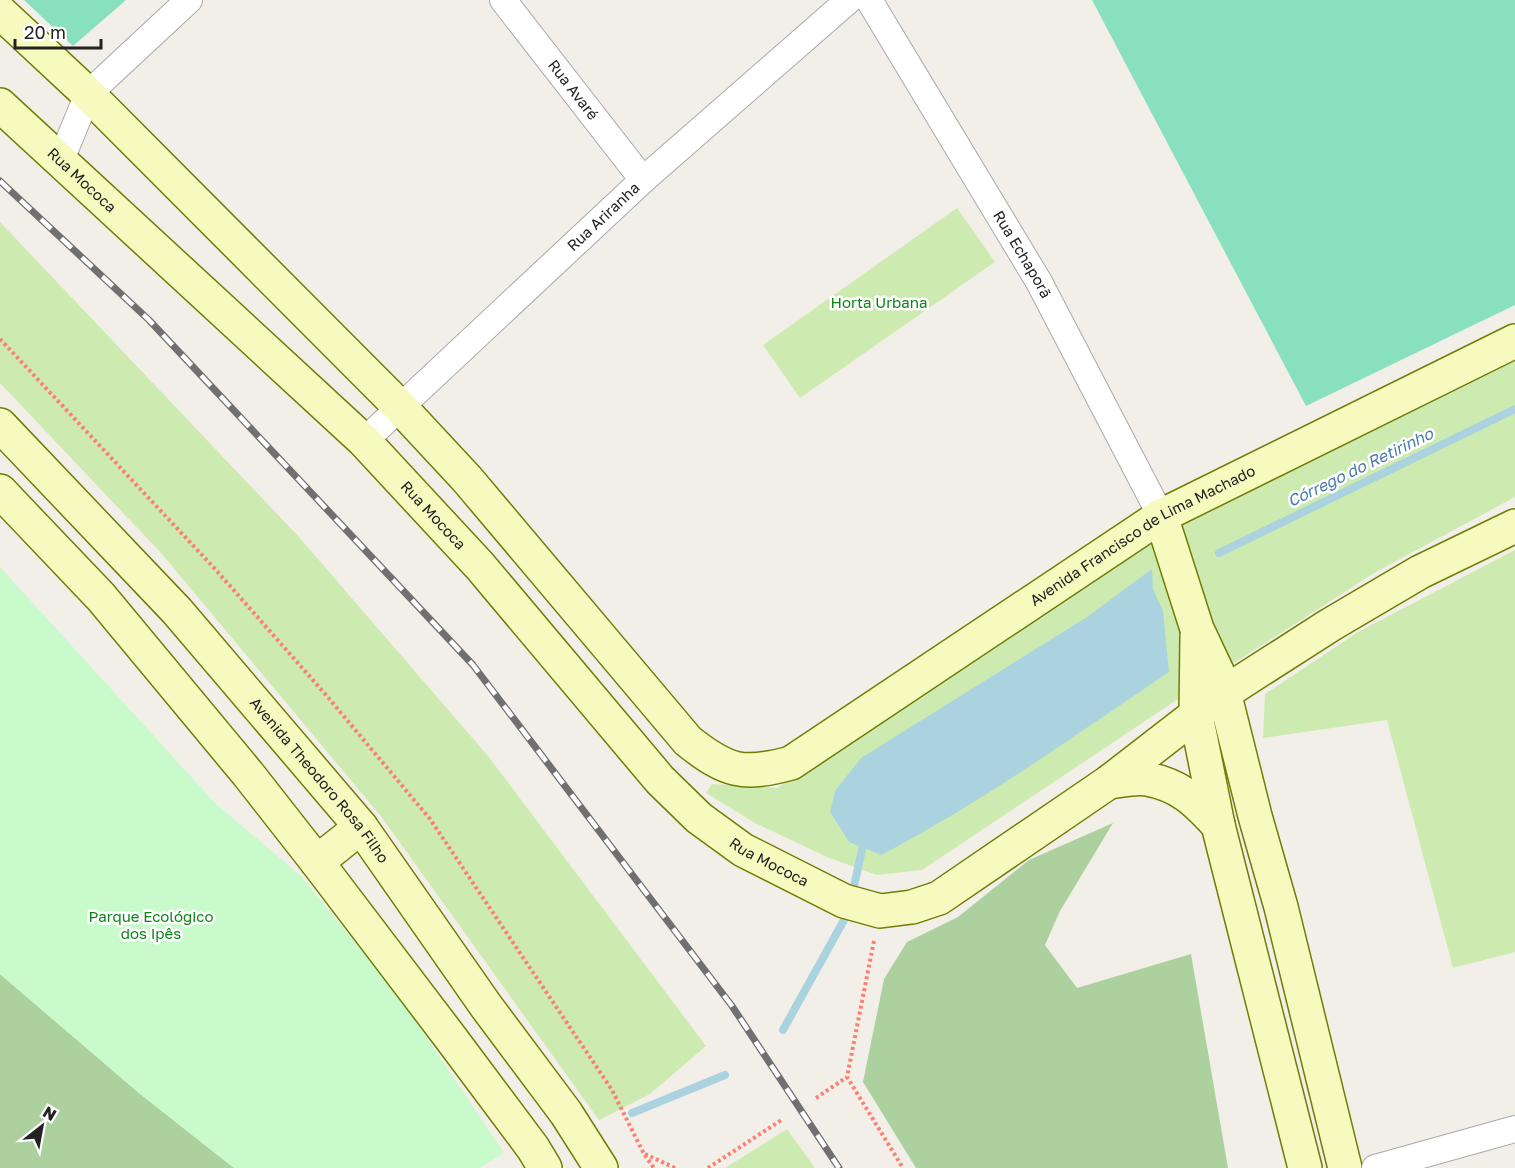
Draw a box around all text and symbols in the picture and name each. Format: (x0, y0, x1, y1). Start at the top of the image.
scale bar (15, 12, 100, 50)
text: 20 m (24, 21, 66, 43)
street label: Rua Avaré (545, 56, 603, 123)
street label: Rua Mococa (44, 143, 120, 216)
street label: Rua Ariranha (563, 178, 643, 254)
street label: Rua Echaporã (990, 207, 1056, 301)
park label: Horta Urbana (831, 293, 927, 311)
water label: Córrego do Retirinho (1284, 422, 1437, 511)
street label: Avenida Francisco de Lima Machado (1026, 461, 1258, 609)
street label: Rua Mococa (398, 477, 470, 553)
street label: Avenida Theodoro Rosa Filho (247, 693, 393, 866)
street label: Rua Mococa (726, 833, 812, 890)
park label: Parque Ecológico dos Ipês (89, 907, 213, 942)
north arrow (12, 1096, 72, 1156)
text: N (39, 1101, 60, 1125)

